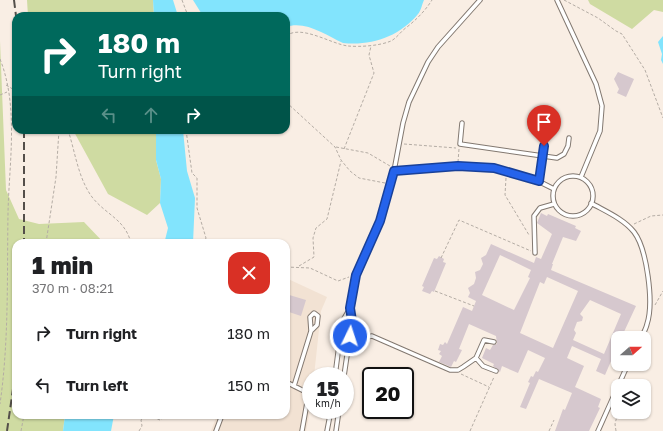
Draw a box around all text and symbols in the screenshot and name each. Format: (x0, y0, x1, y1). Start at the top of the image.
text: 180 m (98, 26, 180, 59)
icon: right (32, 28, 84, 80)
text: Turn right (98, 60, 182, 82)
icon: left (98, 104, 120, 126)
icon: ahead (140, 104, 162, 126)
icon: right (182, 104, 204, 126)
pin (527, 105, 561, 146)
icon: arrive (533, 111, 555, 133)
text: 1 min (32, 250, 93, 279)
button: close (228, 252, 270, 294)
text: 370 m · 08:21 (32, 280, 113, 296)
position arrow (329, 315, 371, 357)
icon: right (32, 322, 54, 344)
text: Turn right (66, 324, 137, 342)
text: 180 m (227, 324, 270, 342)
north arrow (611, 331, 651, 371)
map controls (611, 331, 651, 419)
speed limit sign: 20 (362, 367, 414, 419)
icon: left (32, 374, 54, 396)
text: Turn left (66, 376, 128, 394)
text: 150 m (228, 376, 270, 394)
text: 15 (317, 376, 339, 400)
button: layers (611, 379, 651, 419)
text: km/h (315, 397, 341, 409)

